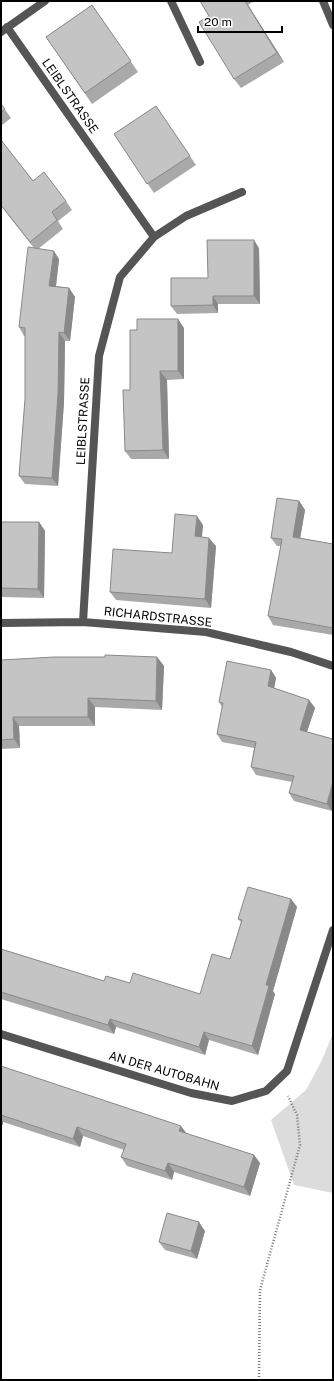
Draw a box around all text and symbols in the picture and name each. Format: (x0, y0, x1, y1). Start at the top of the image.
scale bar (198, 8, 282, 34)
text: 20 m (204, 15, 232, 29)
street label: LEIBLSTRASSE (39, 56, 101, 136)
street label: LEIBLSTRASSE (74, 377, 92, 465)
street label: RICHARDSTRASSE (103, 604, 213, 630)
street label: AN DER AUTOBAHN (107, 1048, 221, 1094)

